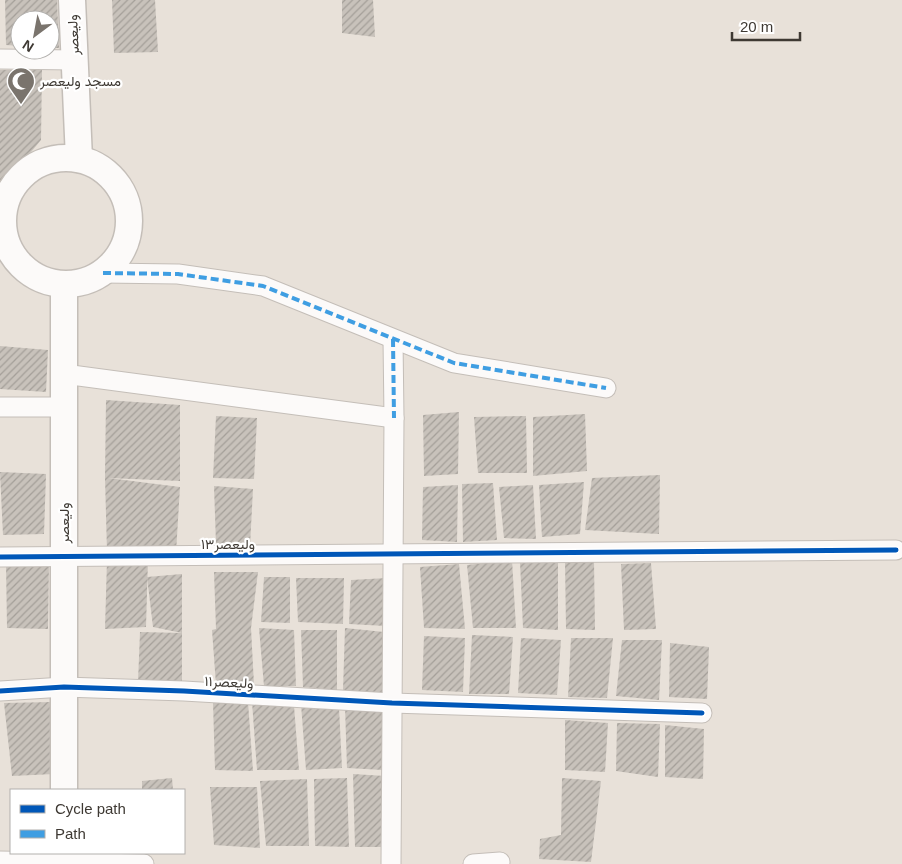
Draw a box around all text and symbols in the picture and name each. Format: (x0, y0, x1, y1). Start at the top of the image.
north arrow (10, 10, 60, 60)
scale bar (732, 10, 800, 42)
street label: ولیعصر (64, 14, 83, 57)
text: 20 m (740, 18, 773, 35)
text: N (20, 37, 37, 55)
mosque icon: مسجد ولیعصر (6, 66, 36, 105)
place label: مسجد ولیعصر (39, 73, 121, 90)
street label: ولیعصر (56, 503, 73, 544)
street label: ولیعصر۱۳ (201, 536, 255, 553)
street label: ولیعصر۱۱ (204, 673, 254, 692)
legend (10, 789, 185, 854)
text: Cycle path (55, 800, 126, 817)
text: Path (55, 825, 86, 842)

